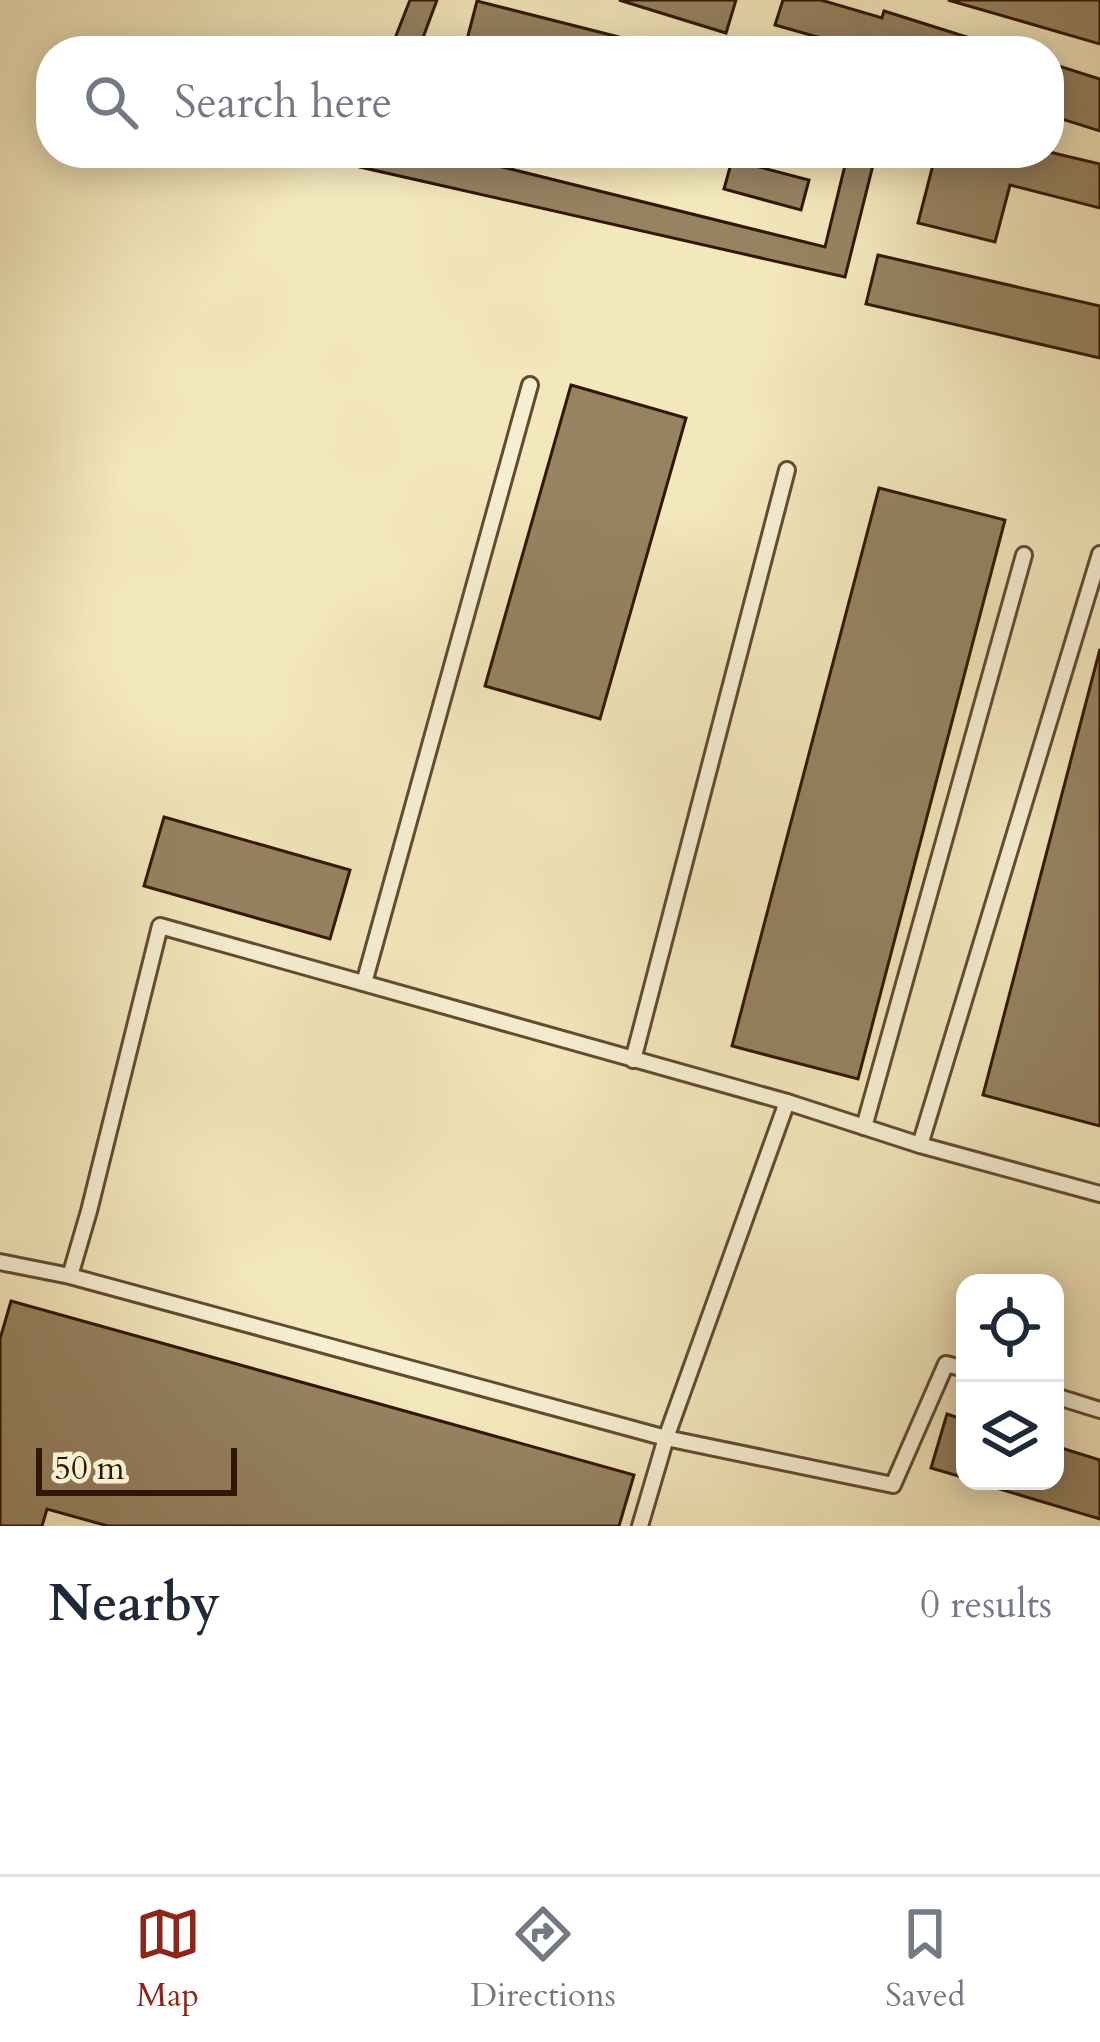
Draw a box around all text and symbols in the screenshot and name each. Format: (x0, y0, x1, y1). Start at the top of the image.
search box (36, 36, 1064, 168)
icon: search (78, 69, 144, 135)
text: Search here (174, 72, 392, 133)
map controls (956, 1274, 1064, 1490)
button: locate (956, 1274, 1064, 1382)
button: layers (956, 1382, 1064, 1490)
scale bar (36, 1442, 237, 1495)
text: 50 m (54, 1446, 125, 1491)
text: Nearby (48, 1569, 220, 1639)
text: 0 results (920, 1578, 1052, 1631)
tab: Map (135, 1901, 201, 2018)
tab: Directions (470, 1901, 616, 2018)
tab: Saved (885, 1901, 965, 2018)

